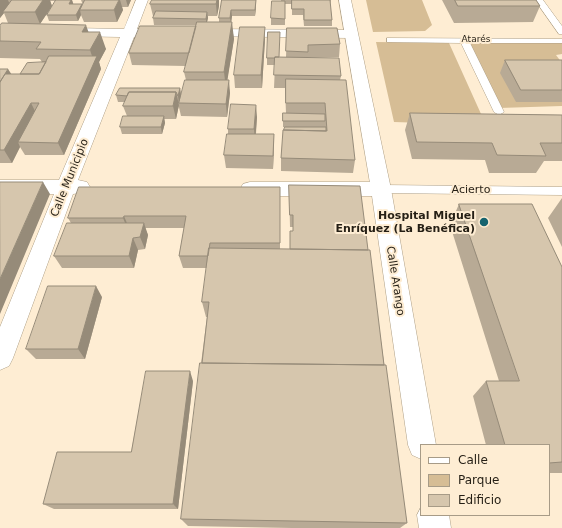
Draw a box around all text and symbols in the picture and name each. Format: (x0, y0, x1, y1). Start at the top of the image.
street label: Atarés (462, 35, 490, 45)
street label: Calle Municipio (48, 137, 92, 219)
street label: Acierto (452, 183, 490, 197)
place label: Hospital Miguel Enríquez (La Benéfica) (336, 209, 475, 235)
marker: Hospital Miguel Enríquez (La Benéfica) (478, 216, 490, 228)
street label: Calle Arango (383, 245, 407, 317)
legend (420, 444, 550, 516)
text: Calle (458, 453, 488, 467)
text: Parque (458, 473, 499, 487)
text: Edificio (458, 493, 501, 507)

